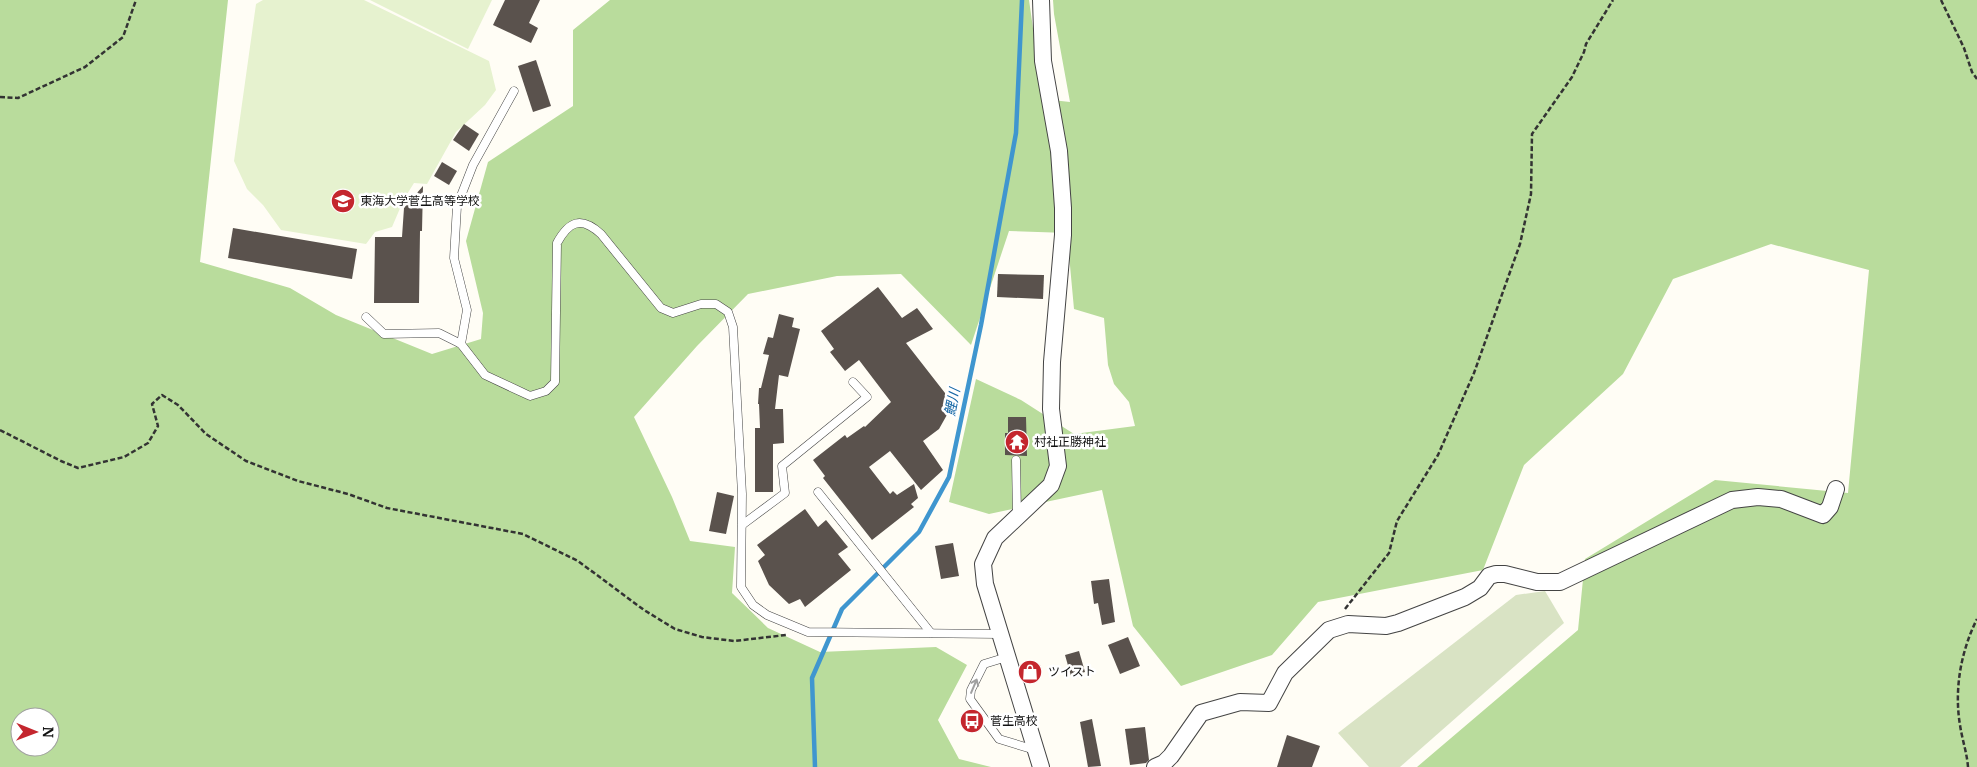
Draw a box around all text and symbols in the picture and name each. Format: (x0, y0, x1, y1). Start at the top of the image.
school or university icon: 東海大学菅生高等学校 (330, 188, 356, 214)
place label: 東海大学菅生高等学校 (360, 193, 480, 208)
water label: 鯉川 (940, 385, 964, 417)
temple icon: 村社正勝神社 (1004, 429, 1030, 455)
place label: 村社正勝神社 (1034, 434, 1106, 449)
shop icon: ツイスト (1017, 659, 1043, 685)
place label: ツイスト (1048, 664, 1096, 679)
one-way arrow (969, 678, 979, 693)
north arrow (10, 707, 60, 757)
bus stop icon: 菅生高校 (959, 708, 985, 734)
place label: 菅生高校 (990, 713, 1038, 728)
text: N (39, 727, 57, 738)

